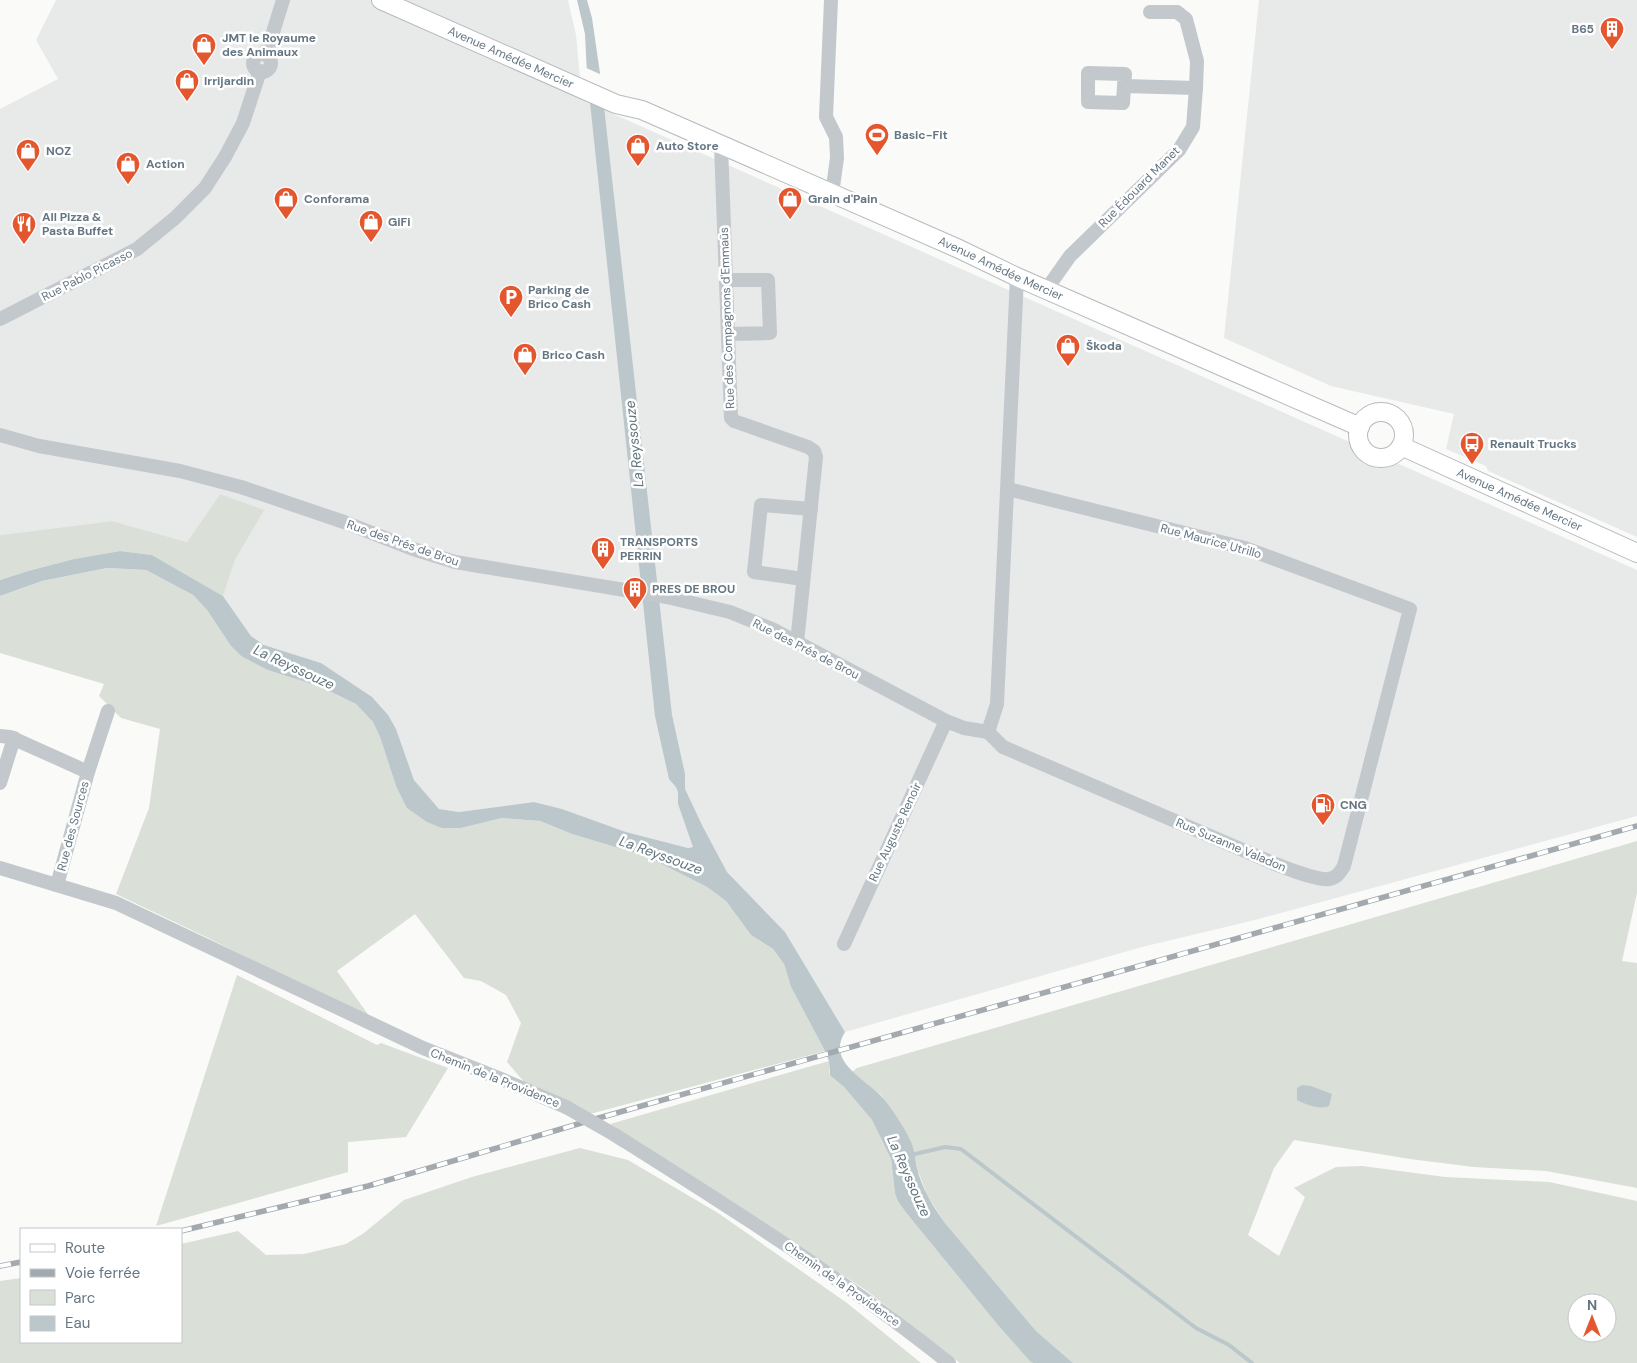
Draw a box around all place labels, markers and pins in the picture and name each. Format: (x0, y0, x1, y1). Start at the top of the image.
building icon: B65 (1599, 16, 1625, 50)
place label: B65 (1572, 21, 1594, 37)
place label: JMT le Royaume des Animaux (222, 30, 316, 60)
shop icon: JMT le Royaume des Animaux (191, 32, 217, 66)
shop icon: Irrijardin (174, 68, 200, 102)
place label: Irrijardin (204, 73, 254, 89)
sports icon: Basic-Fit (864, 122, 890, 156)
place label: Basic-Fit (894, 127, 948, 143)
shop icon: Auto Store (625, 133, 651, 167)
shop icon: NOZ (15, 138, 41, 172)
place label: Auto Store (656, 138, 719, 154)
place label: NOZ (46, 143, 71, 159)
shop icon: Action (115, 151, 141, 185)
place label: Action (146, 156, 185, 172)
shop icon: Conforama (273, 186, 299, 220)
shop icon: Grain d'Pain (777, 186, 803, 220)
place label: Conforama (304, 191, 369, 207)
place label: Grain d'Pain (808, 191, 878, 207)
place label: All Pizza & Pasta Buffet (42, 209, 113, 239)
shop icon: GiFi (358, 209, 384, 243)
restaurant icon: All Pizza & Pasta Buffet (11, 211, 37, 245)
place label: GiFi (388, 214, 411, 230)
place label: Parking de Brico Cash (528, 282, 591, 312)
parking icon: Parking de Brico Cash (498, 284, 524, 318)
shop icon: Škoda (1055, 333, 1081, 367)
place label: Škoda (1086, 338, 1122, 354)
shop icon: Brico Cash (512, 342, 538, 376)
place label: Brico Cash (542, 347, 605, 363)
bus stop icon: Renault Trucks (1459, 431, 1485, 465)
place label: Renault Trucks (1490, 436, 1577, 452)
place label: TRANSPORTS PERRIN (620, 534, 698, 564)
building icon: TRANSPORTS PERRIN (590, 536, 616, 570)
building icon: PRES DE BROU (622, 576, 648, 610)
place label: PRES DE BROU (652, 581, 735, 597)
fuel station icon: CNG (1310, 792, 1336, 826)
place label: CNG (1340, 797, 1367, 813)

